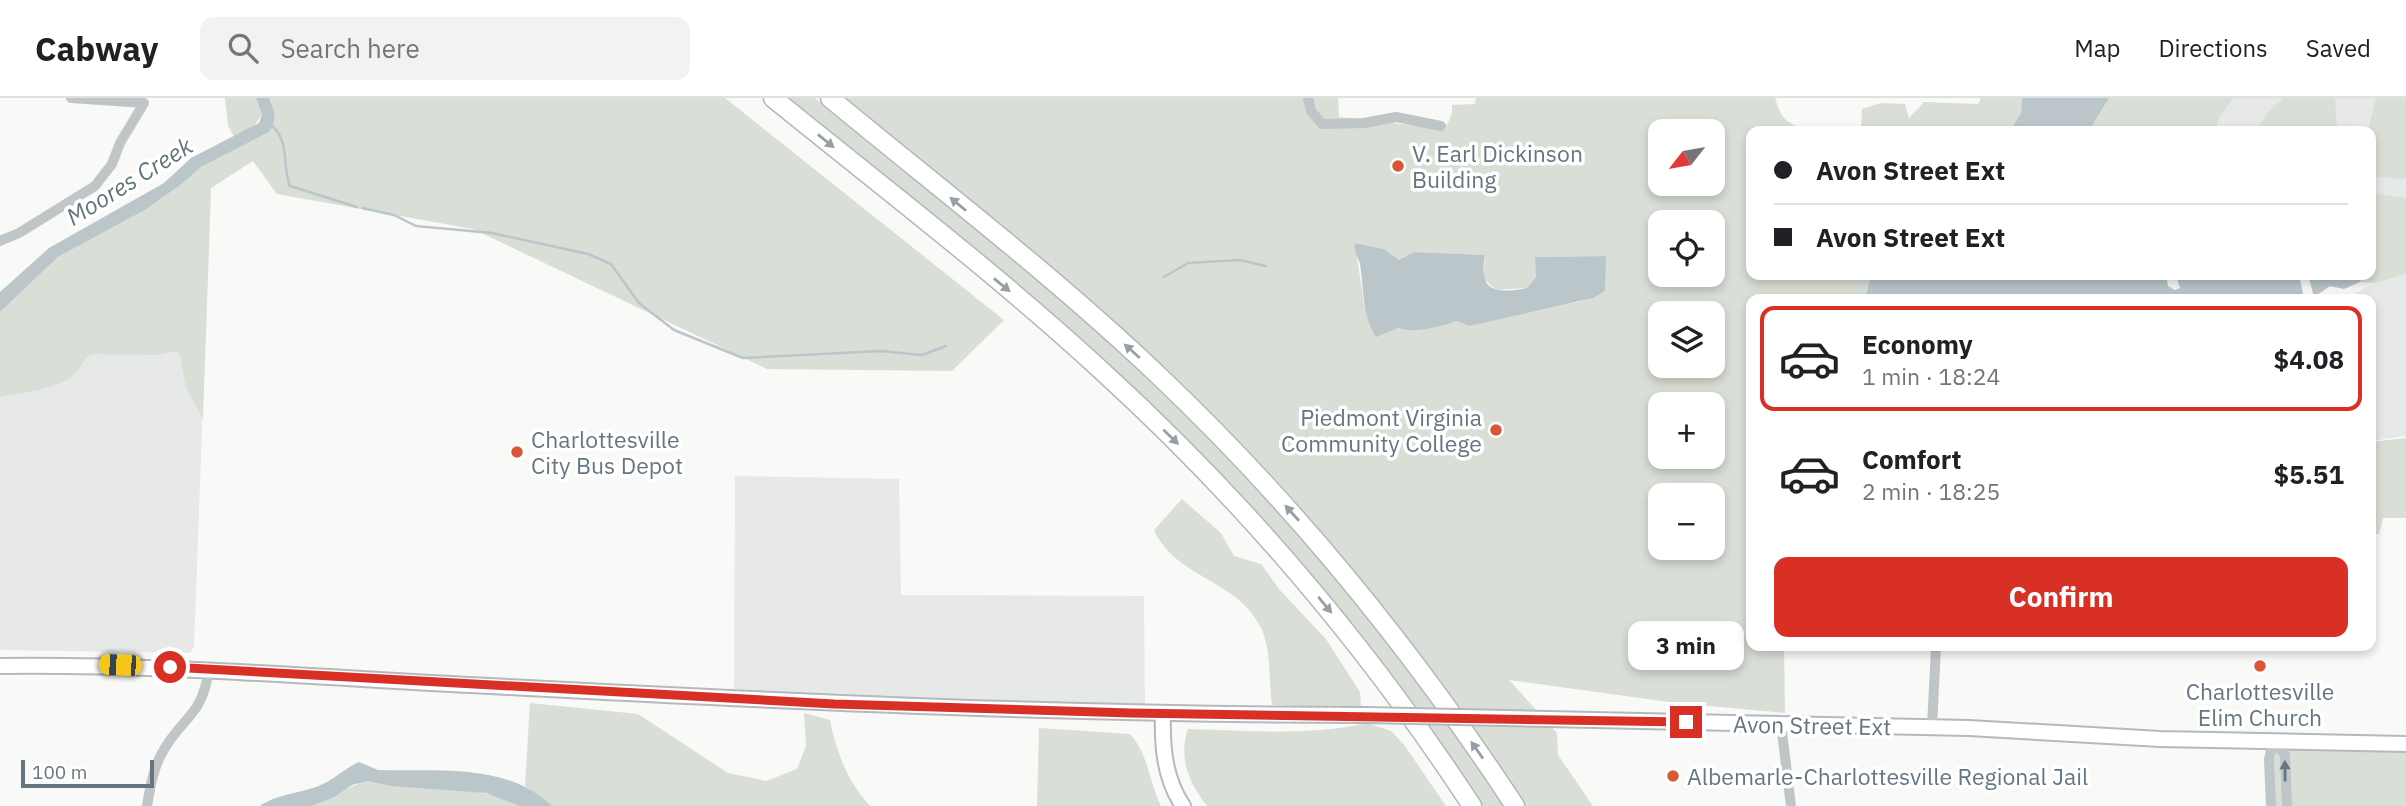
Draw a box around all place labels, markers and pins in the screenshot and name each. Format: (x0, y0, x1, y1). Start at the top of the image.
place label: V. Earl Dickinson Building (1412, 138, 1583, 194)
marker: V. Earl Dickinson Building (1390, 158, 1406, 174)
place label: Piedmont Virginia Community College (1281, 402, 1482, 458)
marker: Piedmont Virginia Community College (1488, 422, 1504, 438)
place label: Charlottesville City Bus Depot (531, 424, 683, 480)
marker: Charlottesville City Bus Depot (509, 444, 525, 460)
marker: Charlottesville Elim Church (2252, 658, 2268, 674)
place label: Charlottesville Elim Church (2186, 676, 2334, 732)
place label: Albemarle-Charlottesville Regional Jail (1687, 761, 2088, 791)
marker: Albemarle-Charlottesville Regional Jail (1665, 768, 1681, 784)

